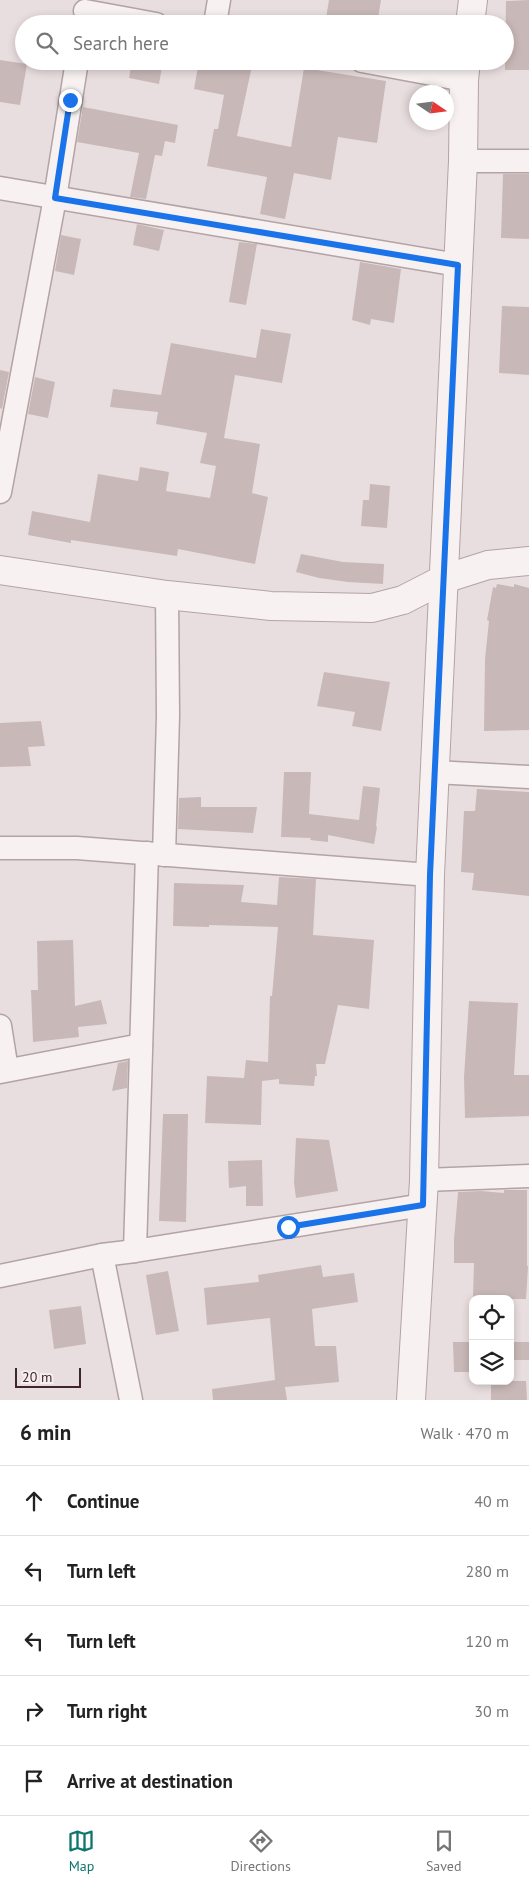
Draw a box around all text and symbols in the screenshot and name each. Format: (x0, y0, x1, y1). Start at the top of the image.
search box (15, 15, 514, 70)
icon: search (33, 29, 61, 57)
text: Search here (73, 31, 169, 55)
north arrow (409, 85, 454, 130)
route end (59, 89, 82, 112)
route start (277, 1216, 300, 1239)
map controls (469, 1295, 514, 1385)
button: locate (469, 1295, 514, 1340)
button: layers (469, 1340, 514, 1385)
scale bar (15, 1365, 81, 1388)
text: 20 m (22, 1368, 52, 1386)
text: 6 min (20, 1419, 71, 1446)
text: Walk · 470 m (420, 1423, 509, 1443)
icon: ahead (20, 1487, 48, 1515)
text: Continue (67, 1489, 139, 1513)
text: 40 m (474, 1491, 509, 1511)
icon: left (20, 1557, 48, 1585)
text: Turn left (67, 1559, 136, 1583)
text: 280 m (466, 1561, 509, 1581)
icon: left (20, 1627, 48, 1655)
text: Turn left (67, 1629, 136, 1653)
text: 120 m (466, 1631, 509, 1651)
icon: right (20, 1697, 48, 1725)
text: Turn right (67, 1699, 147, 1723)
text: 30 m (474, 1701, 509, 1721)
icon: arrive (20, 1767, 48, 1795)
text: Arrive at destination (67, 1769, 233, 1793)
tab: Map (67, 1827, 95, 1875)
tab: Directions (230, 1827, 291, 1875)
tab: Saved (426, 1827, 462, 1875)

